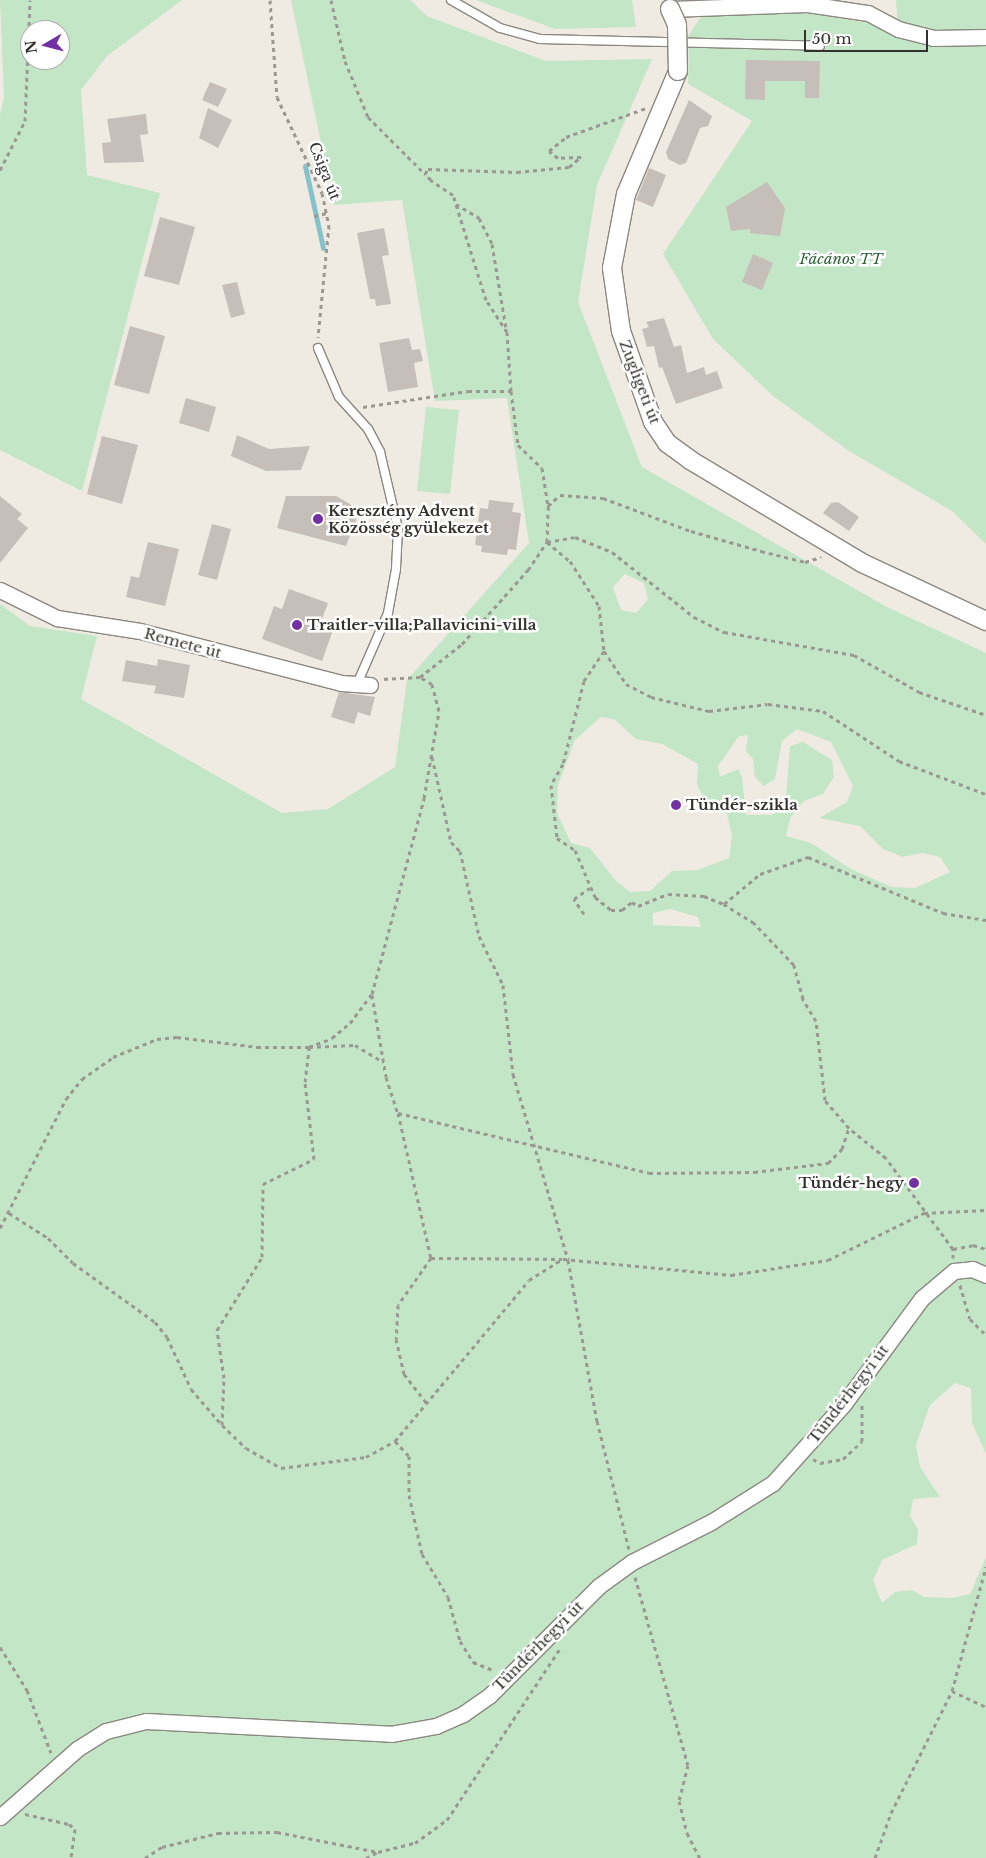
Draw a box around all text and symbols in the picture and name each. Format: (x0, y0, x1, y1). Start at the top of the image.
north arrow (20, 20, 70, 70)
scale bar (806, 20, 930, 52)
text: 50 m (812, 29, 852, 48)
text: N (21, 39, 41, 55)
street label: Csiga út (305, 139, 345, 203)
park label: Fácános TT (799, 250, 883, 268)
street label: Zugligeti út (616, 337, 664, 427)
place label: Keresztény Advent Közösség gyülekezet (328, 501, 489, 536)
marker: Keresztény Advent Közösség gyülekezet (312, 513, 324, 525)
place label: Traitler-villa;Pallavicini-villa (307, 616, 536, 634)
marker: Traitler-villa;Pallavicini-villa (291, 619, 303, 631)
street label: Remete út (142, 624, 224, 662)
place label: Tündér-szikla (686, 796, 798, 814)
marker: Tündér-szikla (670, 799, 682, 811)
place label: Tündér-hegy (799, 1174, 904, 1192)
marker: Tündér-hegy (908, 1177, 920, 1189)
street label: Tündérhegyi út (804, 1341, 892, 1447)
street label: Tündérhegyi út (489, 1597, 587, 1695)

